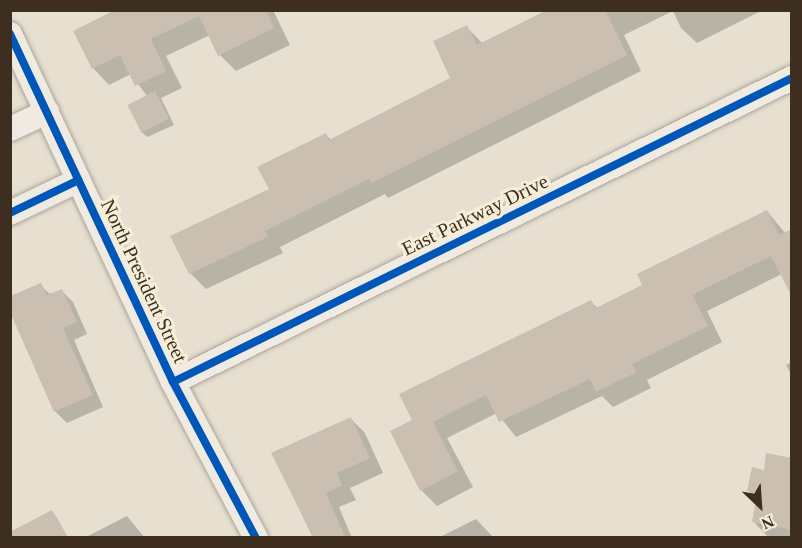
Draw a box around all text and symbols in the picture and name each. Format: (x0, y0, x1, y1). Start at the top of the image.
street label: East Parkway Drive (398, 169, 552, 261)
street label: North President Street (96, 195, 192, 367)
north arrow (730, 476, 790, 536)
text: N (759, 513, 777, 533)

